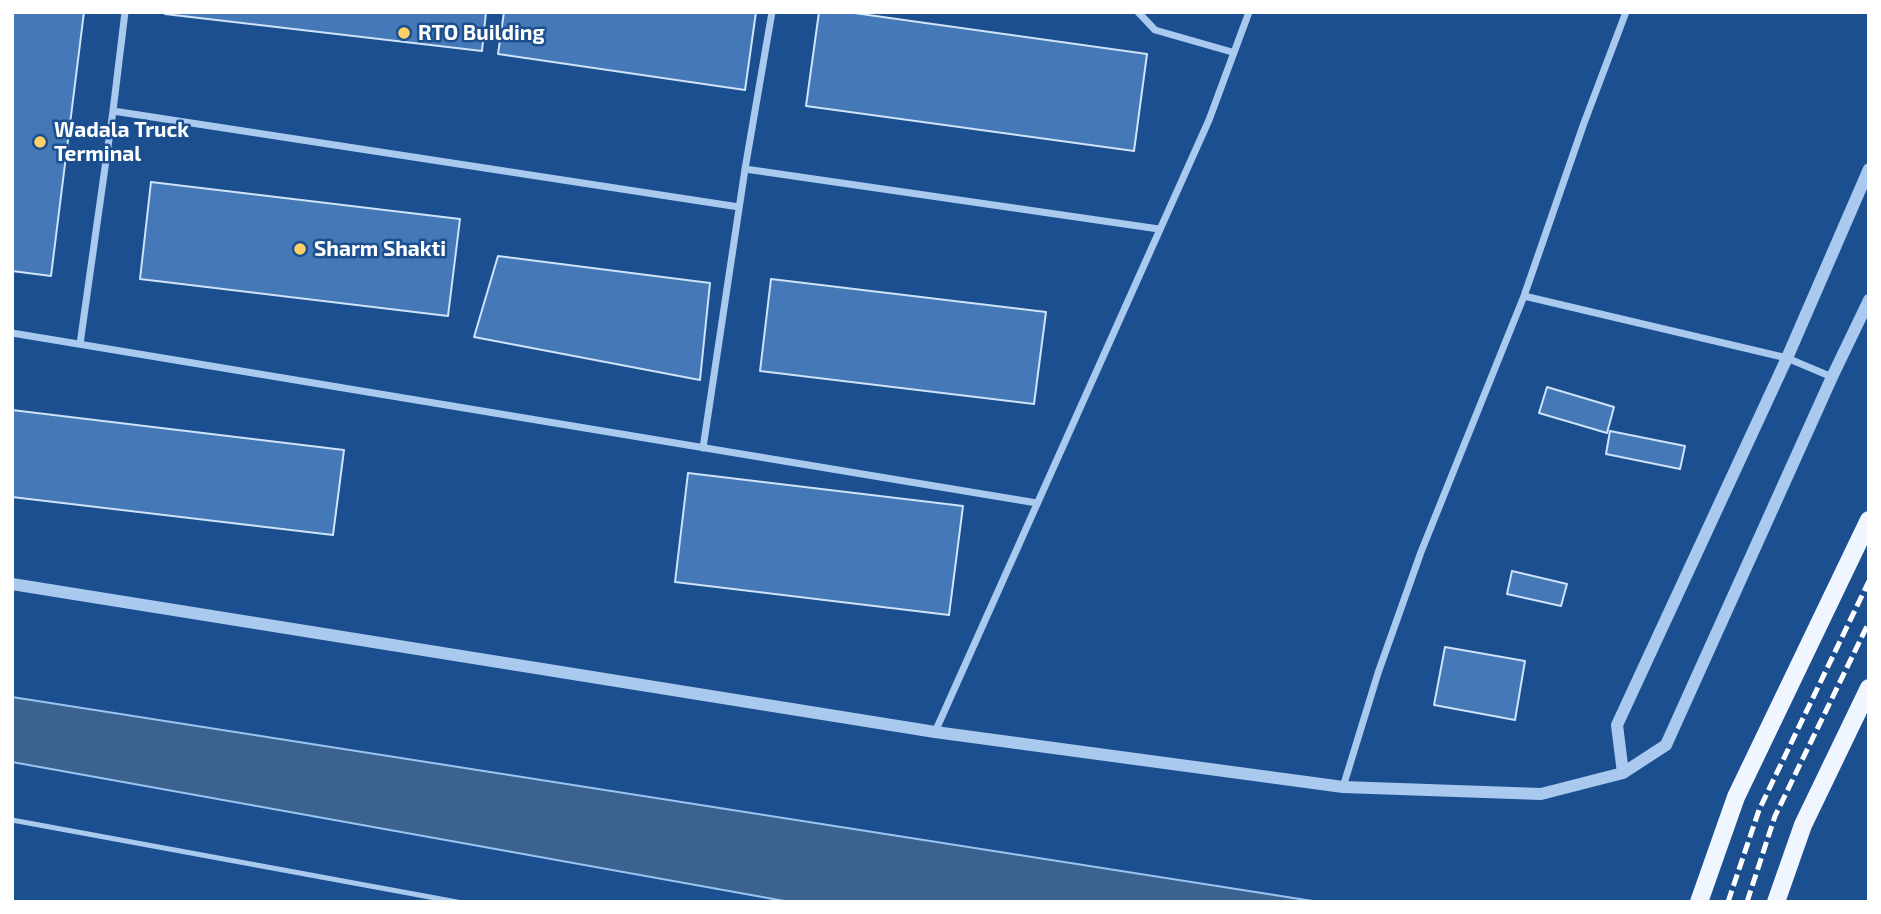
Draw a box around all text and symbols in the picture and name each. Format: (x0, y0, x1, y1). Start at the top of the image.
place label: RTO Building (418, 20, 545, 46)
marker: RTO Building (396, 25, 412, 41)
place label: Wadala Truck Terminal (54, 117, 189, 167)
marker: Wadala Truck Terminal (32, 134, 48, 150)
place label: Sharm Shakti (314, 236, 446, 262)
marker: Sharm Shakti (292, 241, 308, 257)

